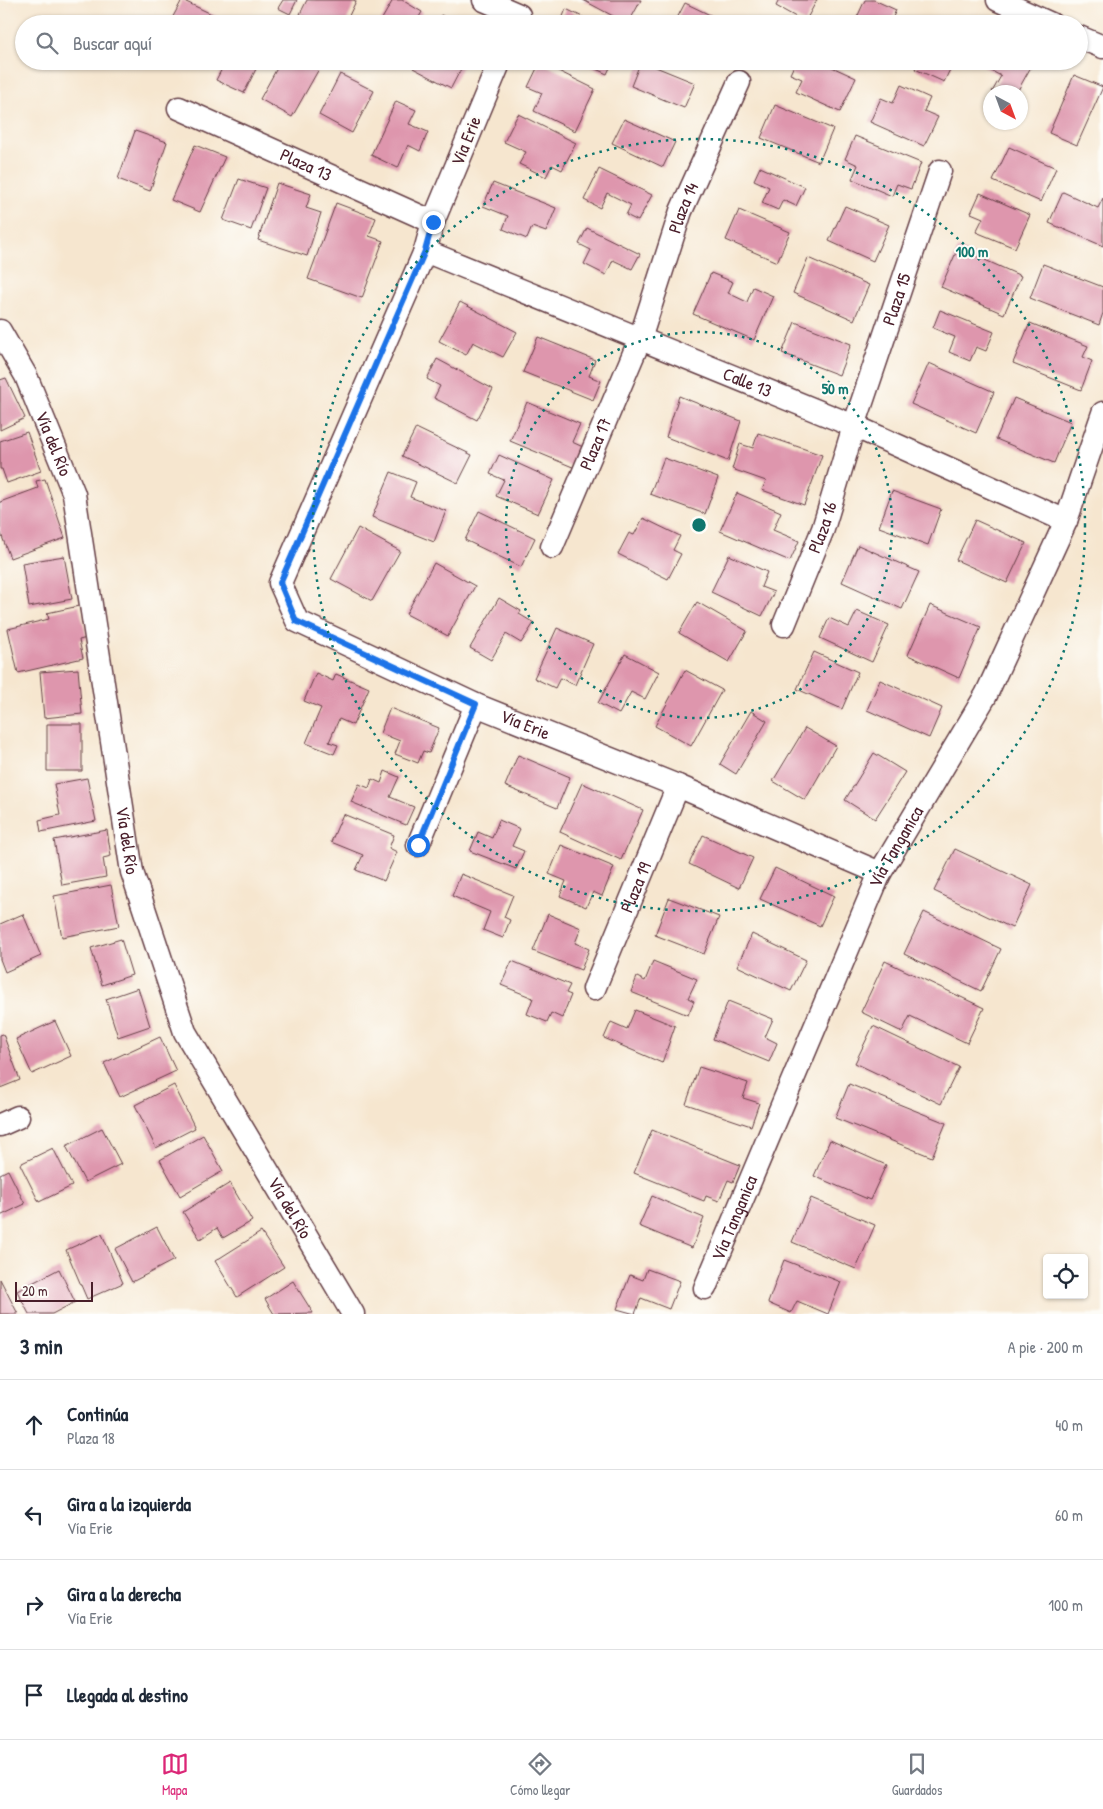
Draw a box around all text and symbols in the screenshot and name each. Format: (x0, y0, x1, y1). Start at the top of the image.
search box (15, 15, 1088, 70)
icon: search (33, 29, 61, 57)
text: Buscar aquí (73, 30, 152, 56)
north arrow (983, 85, 1028, 130)
street label: Via Erie (444, 112, 487, 169)
street label: Plaza 13 (276, 142, 336, 187)
street label: Plaza 14 (662, 178, 704, 236)
route end (422, 211, 445, 234)
text: 100 m (956, 241, 988, 262)
street label: Plaza 15 (876, 269, 917, 328)
street label: Calle 13 (719, 361, 776, 403)
text: 50 m (822, 378, 848, 399)
street label: Vía del Río (30, 407, 78, 480)
street label: Plaza 17 (573, 413, 617, 474)
street label: Plaza 16 (801, 498, 843, 557)
centre of rings (690, 516, 708, 534)
street label: Vía Erie (497, 703, 554, 745)
street label: Vía Tanganica (862, 801, 929, 891)
street label: Vía del Río (110, 805, 145, 876)
route start (407, 834, 430, 857)
street label: Plaza 19 (614, 858, 657, 916)
street label: Vía Tanganica (705, 1171, 763, 1264)
street label: Vía del Río (262, 1172, 318, 1243)
map controls (1043, 1254, 1088, 1299)
button: locate (1043, 1254, 1088, 1299)
scale bar (15, 1279, 92, 1302)
text: 20 m (22, 1281, 48, 1300)
text: 3 min (20, 1332, 63, 1361)
text: A pie · 200 m (1008, 1336, 1083, 1358)
text: Continúa (67, 1401, 128, 1427)
icon: ahead (20, 1411, 48, 1439)
text: 40 m (1055, 1414, 1083, 1436)
text: Plaza 18 (67, 1427, 115, 1449)
text: Gira a la izquierda (67, 1491, 191, 1517)
icon: left (20, 1501, 48, 1529)
text: 60 m (1055, 1504, 1083, 1526)
text: Vía Erie (67, 1517, 113, 1539)
text: Gira a la derecha (67, 1581, 181, 1607)
icon: right (20, 1591, 48, 1619)
text: 100 m (1048, 1594, 1083, 1616)
text: Vía Erie (67, 1607, 113, 1629)
icon: arrive (20, 1681, 48, 1709)
text: Llegada al destino (67, 1682, 188, 1708)
tab: Mapa (161, 1750, 189, 1799)
tab: Cómo llegar (510, 1750, 570, 1799)
tab: Guardados (892, 1750, 942, 1799)

